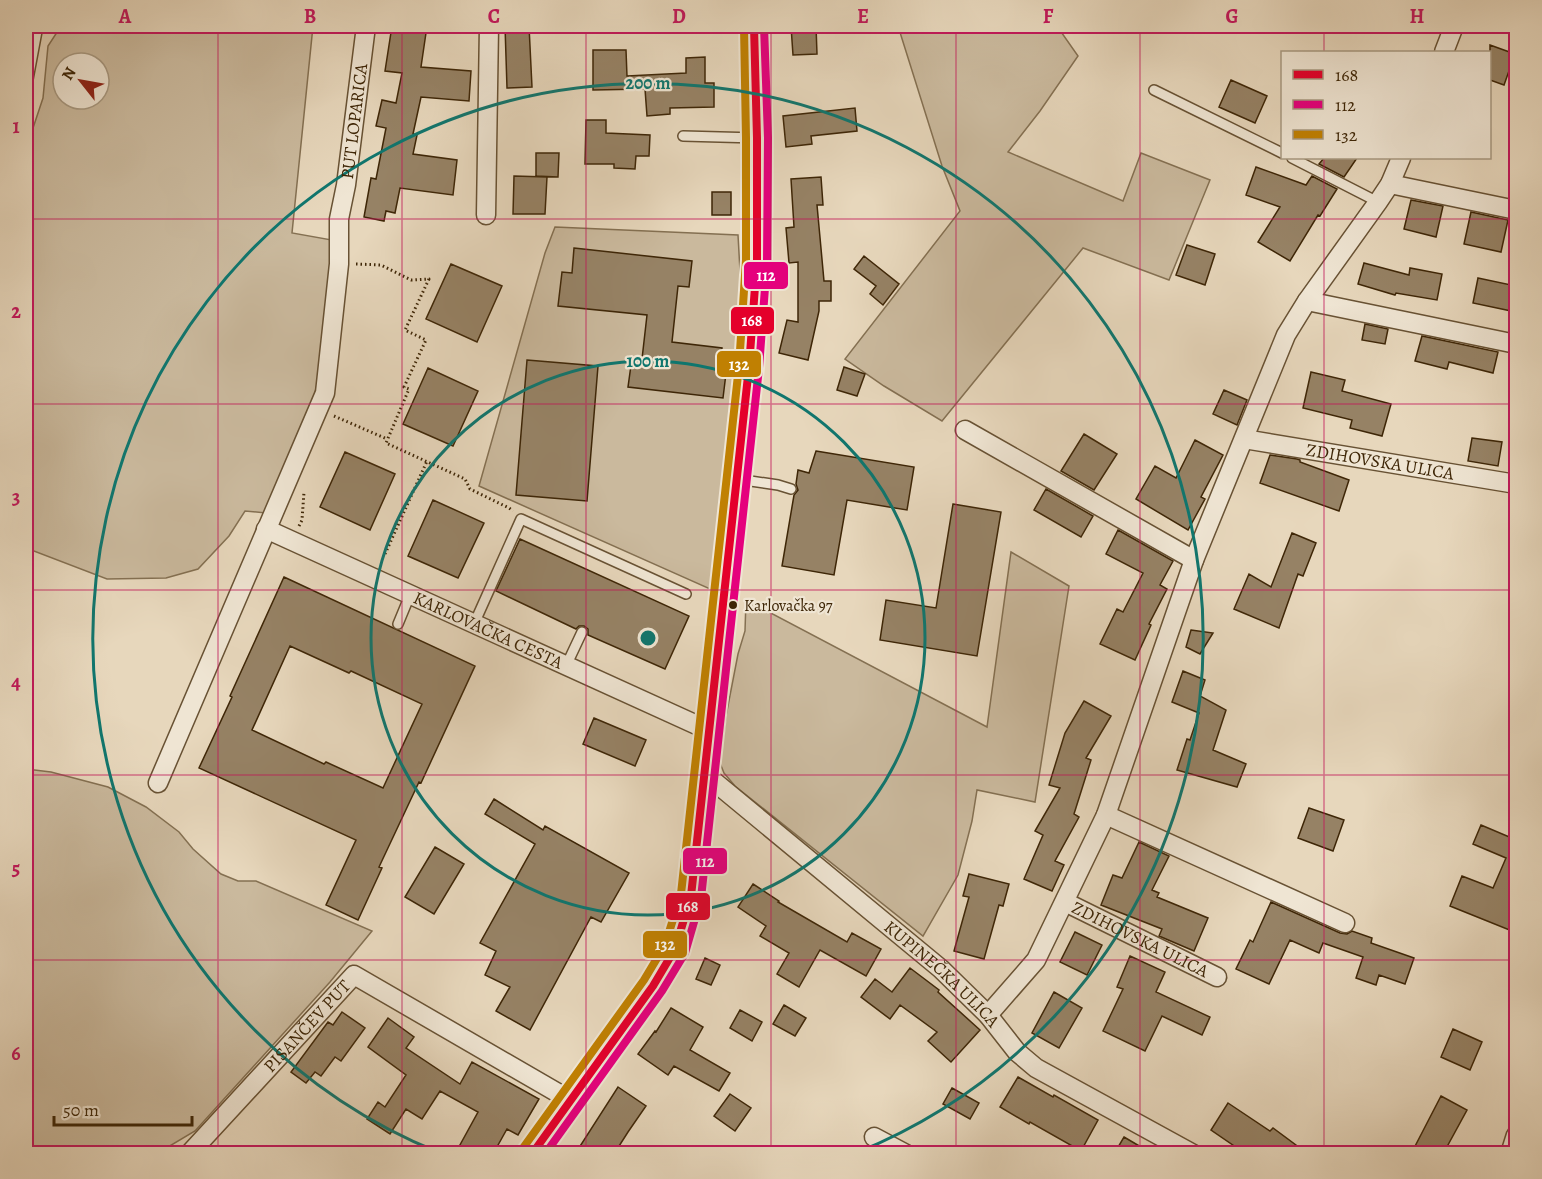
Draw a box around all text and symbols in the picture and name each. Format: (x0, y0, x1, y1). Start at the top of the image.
text: A (118, 3, 132, 30)
text: B (304, 3, 316, 30)
text: C (488, 3, 500, 30)
text: D (672, 3, 686, 30)
text: E (857, 3, 869, 30)
text: F (1043, 3, 1054, 30)
text: G (1225, 3, 1239, 30)
text: H (1410, 3, 1425, 30)
north arrow (51, 51, 111, 111)
legend (1281, 51, 1491, 159)
street label: PUT LOPARICA (335, 61, 373, 181)
text: N (57, 63, 82, 84)
text: 168 (1335, 63, 1358, 87)
text: 200 m (625, 71, 671, 95)
text: 112 (1335, 93, 1356, 117)
text: 1 (12, 113, 20, 140)
text: 132 (1335, 123, 1358, 147)
line badge: 112 (743, 261, 789, 290)
text: 112 (756, 265, 776, 287)
text: 2 (11, 298, 21, 325)
line badge: 168 (730, 306, 775, 335)
text: 168 (742, 310, 763, 332)
text: 100 m (627, 349, 669, 373)
line badge: 132 (716, 350, 762, 378)
text: 132 (729, 354, 749, 376)
street label: ZDIHOVSKA ULICA (1304, 437, 1456, 486)
text: 3 (12, 484, 20, 511)
street label: KARLOVAČKA CESTA (409, 586, 567, 675)
place label: Karlovačka 97 (744, 595, 833, 617)
marker: Karlovačka 97 (727, 599, 739, 611)
centre of rings (638, 628, 658, 648)
text: 4 (11, 669, 21, 696)
line badge: 112 (682, 847, 728, 875)
text: 112 (695, 851, 715, 873)
text: 5 (12, 855, 20, 882)
line badge: 168 (665, 892, 711, 921)
street label: ZDIHOVSKA ULICA (1068, 895, 1213, 983)
text: 168 (678, 896, 699, 918)
street label: KUPINEČKA ULICA (879, 915, 1006, 1033)
line badge: 132 (642, 930, 688, 959)
text: 132 (655, 934, 675, 956)
street label: PISANČEV PUT (258, 974, 356, 1078)
text: 6 (11, 1040, 21, 1067)
scale bar (54, 1089, 192, 1127)
text: 50 m (63, 1098, 99, 1122)

